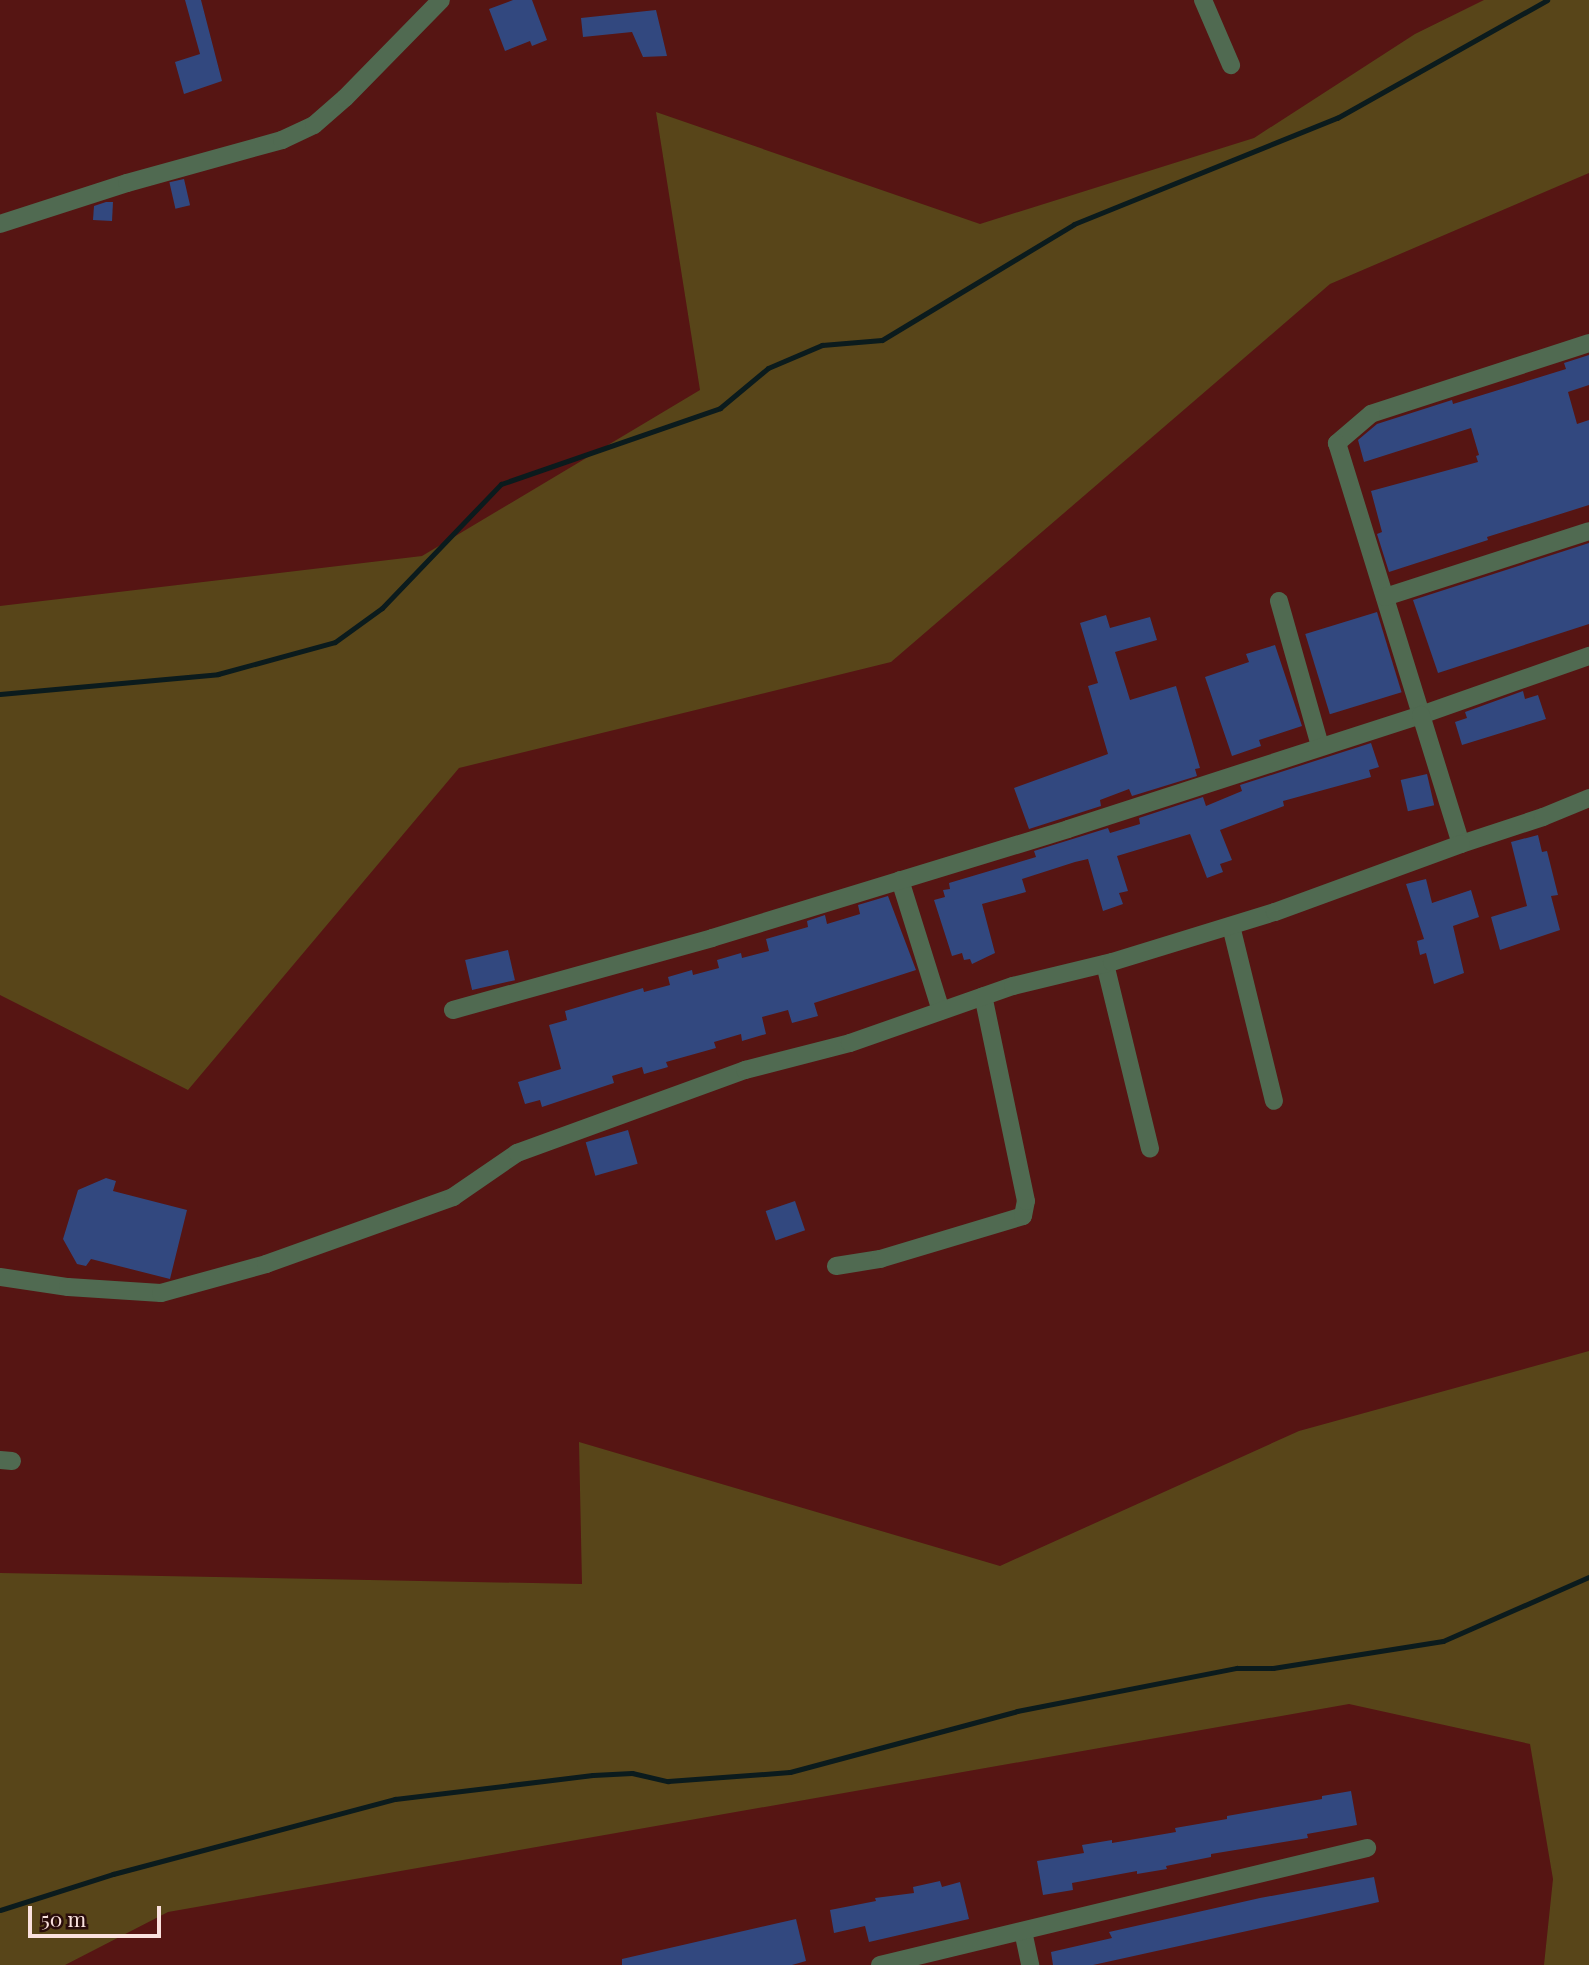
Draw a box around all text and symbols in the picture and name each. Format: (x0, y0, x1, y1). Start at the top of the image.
scale bar (32, 1892, 164, 1936)
text: 50 m (41, 1904, 86, 1932)

